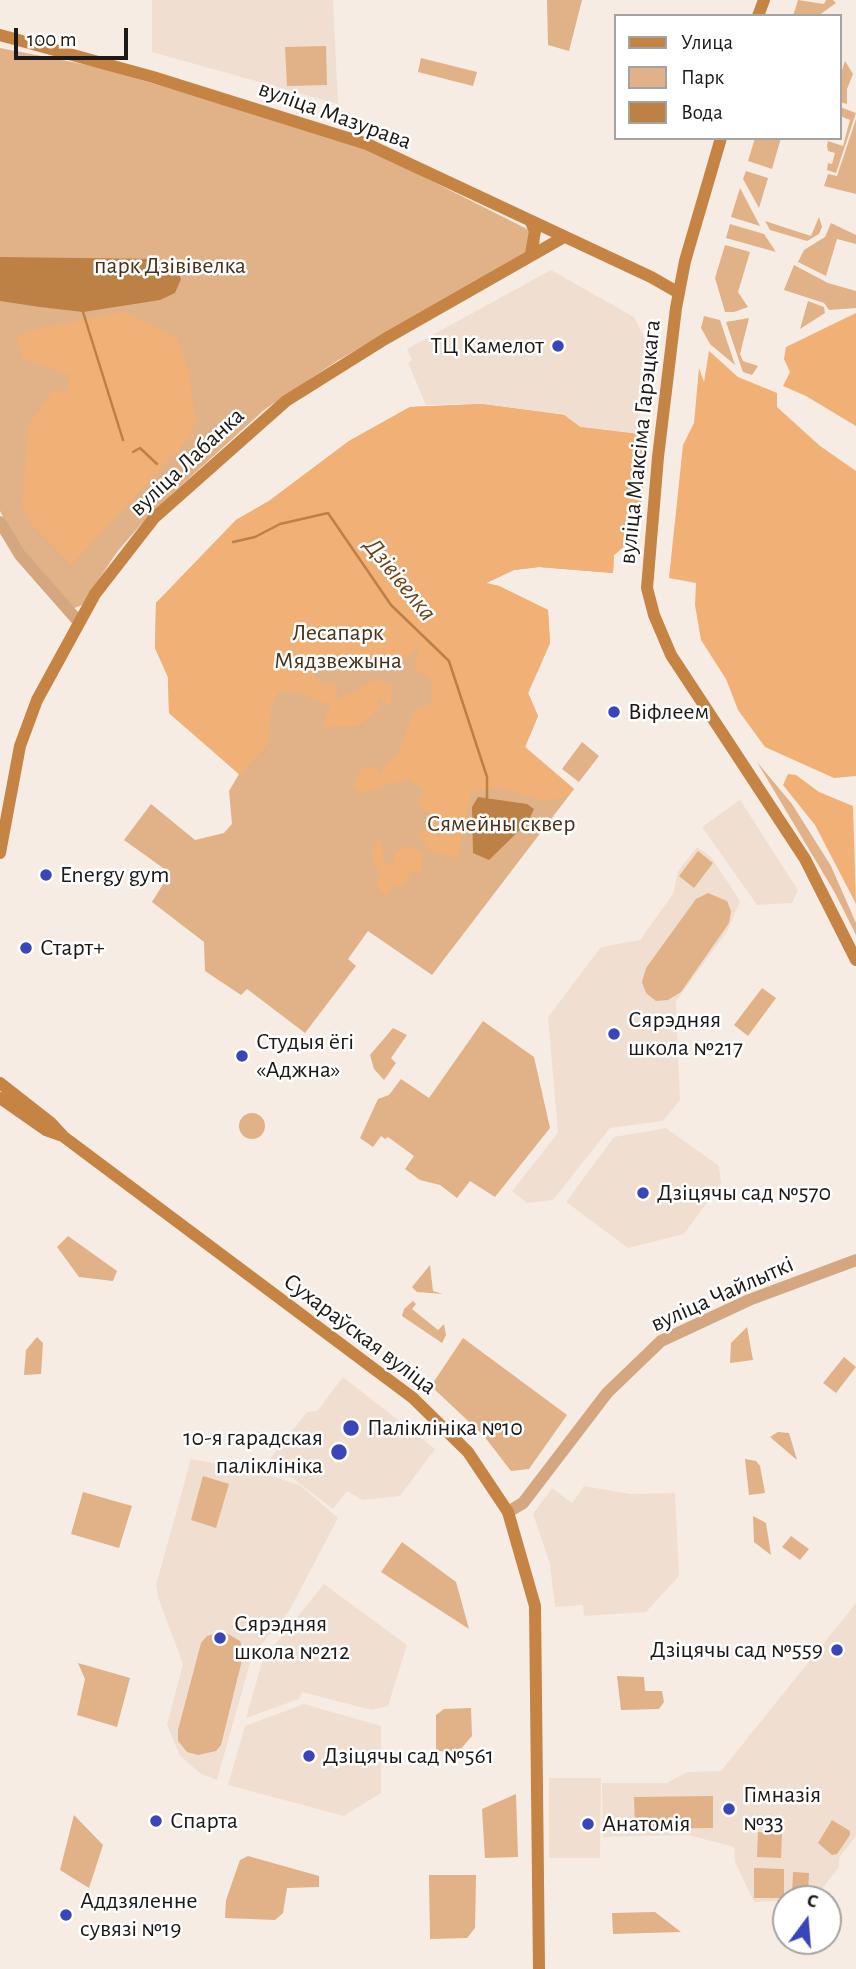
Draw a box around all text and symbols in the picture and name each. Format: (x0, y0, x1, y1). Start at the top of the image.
scale bar (18, 14, 131, 58)
legend (614, 14, 842, 140)
text: 100 m (27, 29, 77, 50)
text: Улица (681, 32, 733, 53)
text: Парк (681, 67, 724, 88)
street label: вуліца Мазурава (255, 74, 415, 156)
text: Вода (681, 102, 723, 123)
park label: парк Дзівівелка (94, 252, 246, 280)
street label: вуліца Максіма Гарэцкага (613, 318, 667, 566)
place label: ТЦ Камелот (431, 332, 544, 360)
marker: ТЦ Камелот (550, 338, 566, 354)
street label: вуліца Лабанка (124, 401, 250, 523)
water label: Дзівівелка (357, 531, 443, 627)
park label: Лесапарк Мядзвежына (274, 619, 402, 675)
place label: Віфлеем (628, 698, 709, 726)
marker: Віфлеем (606, 704, 622, 720)
park label: Сямейны сквер (427, 810, 575, 838)
place label: Energy gym (60, 861, 170, 889)
marker: Energy gym (38, 867, 54, 883)
place label: Старт+ (40, 934, 105, 962)
marker: Старт+ (18, 940, 34, 956)
place label: Сярэдняя школа №217 (628, 1006, 743, 1062)
marker: Сярэдняя школа №217 (606, 1026, 622, 1042)
place label: Студыя ёгі «Аджна» (256, 1028, 354, 1084)
marker: Студыя ёгі «Аджна» (234, 1048, 250, 1064)
place label: Дзіцячы сад №570 (657, 1179, 831, 1207)
marker: Дзіцячы сад №570 (635, 1185, 651, 1201)
street label: вуліца Чайлыткі (646, 1250, 798, 1338)
street label: Сухараўская вуліца (278, 1267, 442, 1401)
place label: Паліклініка №10 (367, 1414, 523, 1442)
marker: Паліклініка №10 (341, 1418, 361, 1438)
place label: 10-я гарадская паліклініка (183, 1424, 323, 1480)
marker: 10-я гарадская паліклініка (329, 1442, 349, 1462)
place label: Сярэдняя школа №212 (234, 1610, 350, 1666)
marker: Сярэдняя школа №212 (212, 1630, 228, 1646)
place label: Дзіцячы сад №559 (650, 1636, 823, 1664)
marker: Дзіцячы сад №559 (829, 1642, 845, 1658)
place label: Дзіцячы сад №561 (323, 1742, 494, 1770)
marker: Дзіцячы сад №561 (301, 1748, 317, 1764)
place label: Гімназія №33 (743, 1781, 821, 1837)
marker: Гімназія №33 (721, 1801, 737, 1817)
place label: Спарта (170, 1807, 238, 1835)
place label: Анатомія (602, 1810, 690, 1838)
marker: Спарта (148, 1813, 164, 1829)
marker: Анатомія (580, 1816, 596, 1832)
north arrow (772, 1885, 842, 1955)
place label: Аддзяленне сувязі №19 (80, 1887, 198, 1943)
text: С (805, 1891, 820, 1912)
marker: Аддзяленне сувязі №19 (58, 1907, 74, 1923)

